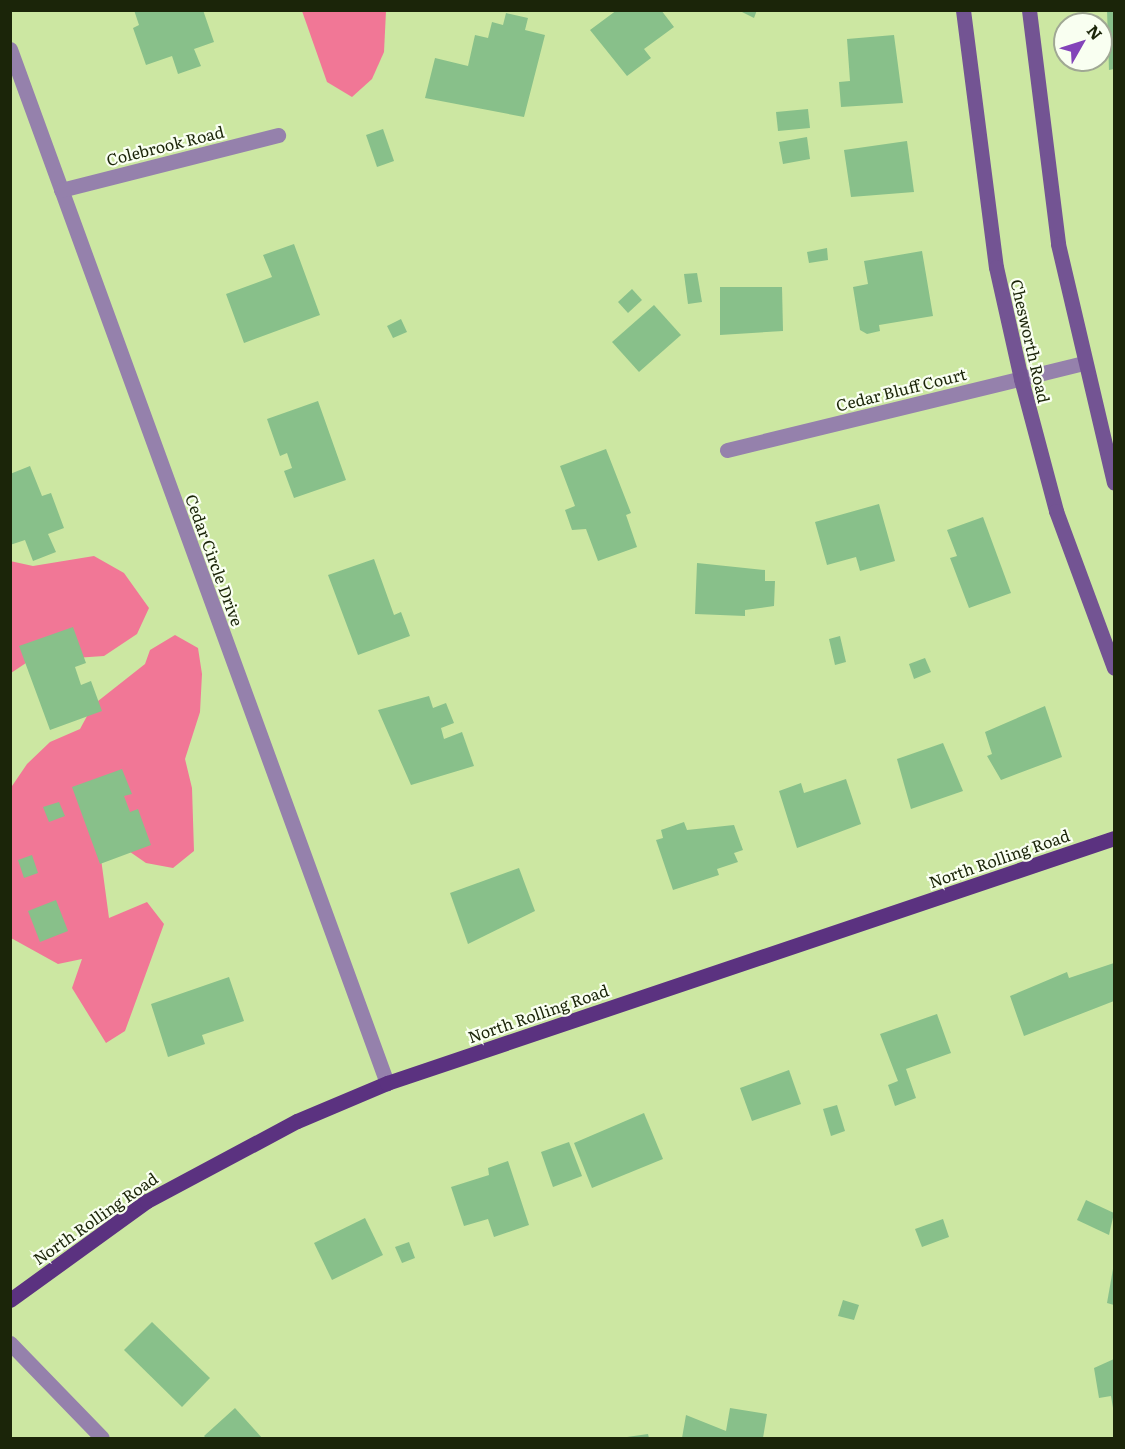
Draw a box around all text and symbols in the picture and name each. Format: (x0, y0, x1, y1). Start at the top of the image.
north arrow (1053, 12, 1113, 72)
text: N (1082, 19, 1109, 45)
street label: Colebrook Road (104, 121, 226, 169)
street label: Chesworth Road (1007, 277, 1055, 405)
street label: Cedar Bluff Court (834, 364, 968, 414)
street label: Cedar Circle Drive (182, 491, 248, 629)
street label: North Rolling Road (926, 825, 1072, 891)
street label: North Rolling Road (465, 980, 611, 1046)
street label: North Rolling Road (29, 1168, 161, 1268)

